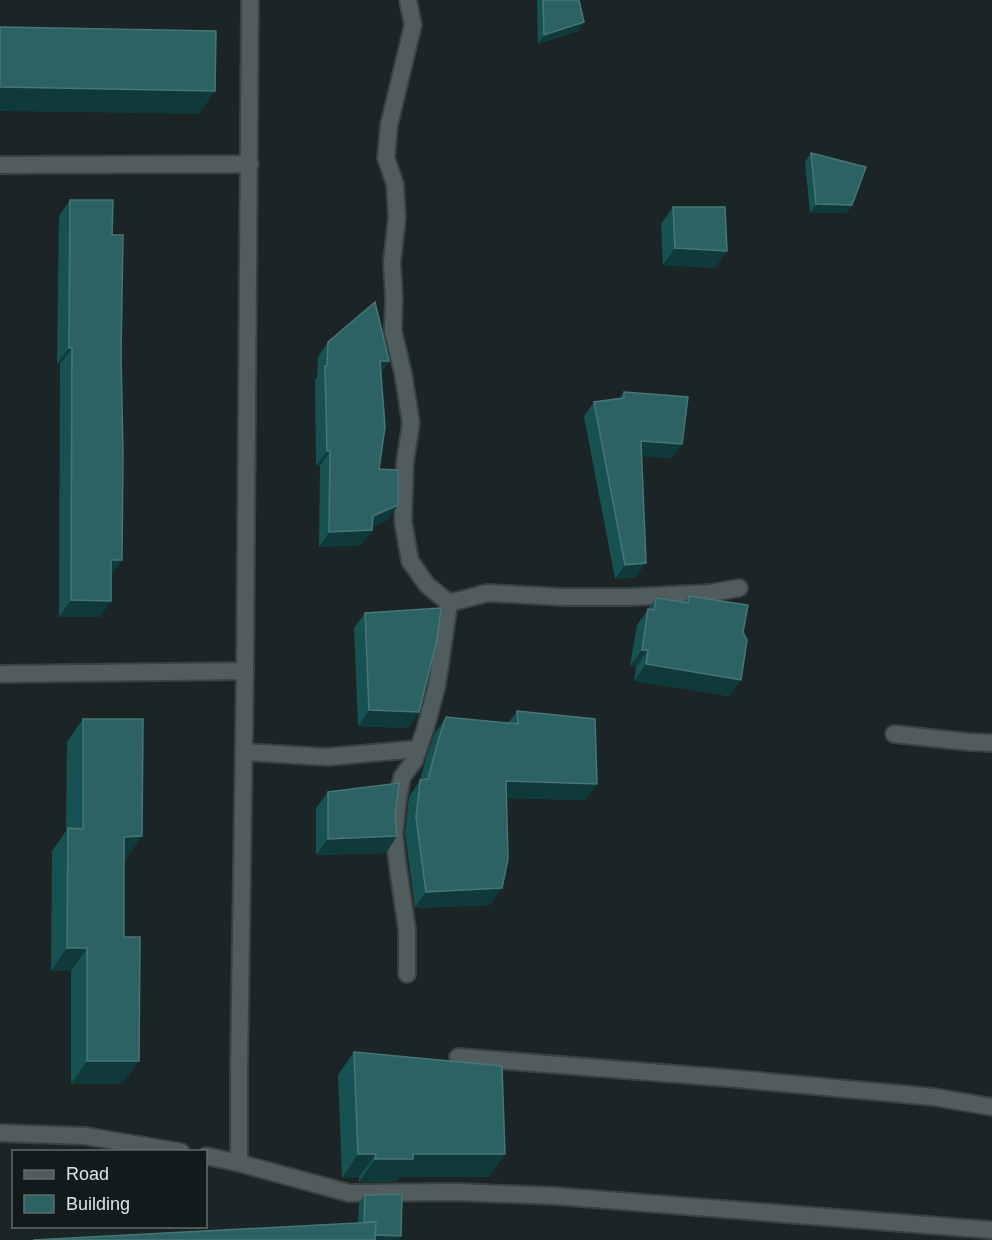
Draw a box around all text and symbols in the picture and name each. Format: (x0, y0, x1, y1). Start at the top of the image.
legend (12, 1150, 207, 1228)
text: Road (66, 1164, 109, 1184)
text: Building (66, 1194, 130, 1214)

